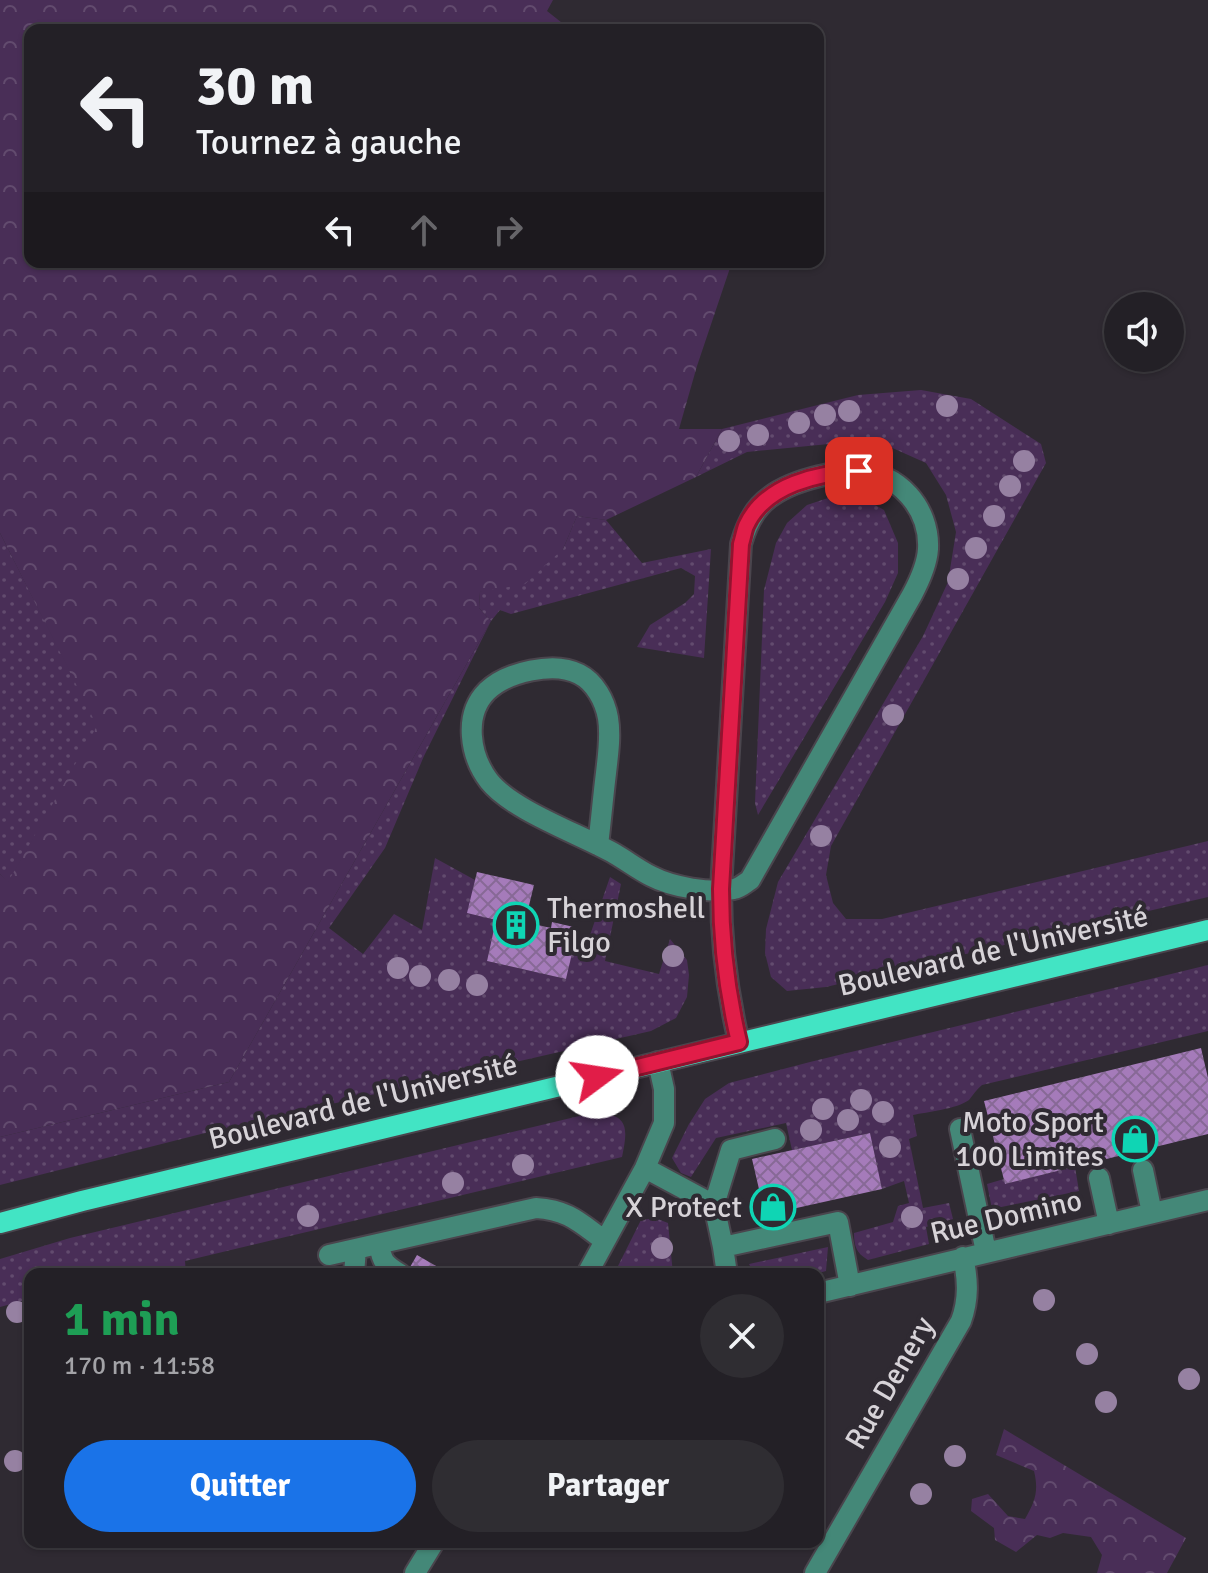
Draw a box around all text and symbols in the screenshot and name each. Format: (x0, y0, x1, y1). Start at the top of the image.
text: 30 m (196, 51, 314, 120)
icon: left (64, 56, 168, 160)
text: Tournez à gauche (196, 120, 462, 165)
icon: left (318, 208, 362, 252)
icon: ahead (402, 208, 446, 252)
icon: right (486, 208, 530, 252)
map controls (1104, 292, 1184, 372)
button: sound (1104, 292, 1184, 372)
pin (825, 437, 893, 505)
icon: arrive (837, 449, 881, 493)
place label: Thermoshell Filgo (547, 890, 705, 961)
street label: Boulevard de l'Université (834, 897, 1152, 1005)
building icon: Thermoshell Filgo (492, 901, 540, 949)
position arrow (555, 1035, 639, 1119)
street label: Boulevard de l'Université (205, 1046, 521, 1158)
place label: Moto Sport 100 Limites (955, 1104, 1104, 1175)
shop icon: Moto Sport 100 Limites (1111, 1115, 1159, 1163)
street label: Rue Domino (927, 1182, 1085, 1252)
shop icon: X Protect (749, 1183, 797, 1231)
place label: X Protect (626, 1189, 742, 1226)
text: 1 min (64, 1290, 180, 1349)
button: close (700, 1294, 784, 1378)
street label: Rue Denery (837, 1310, 943, 1456)
text: 170 m · 11:58 (64, 1350, 215, 1382)
button: Quitter (64, 1440, 416, 1532)
button: Partager (432, 1440, 784, 1532)

